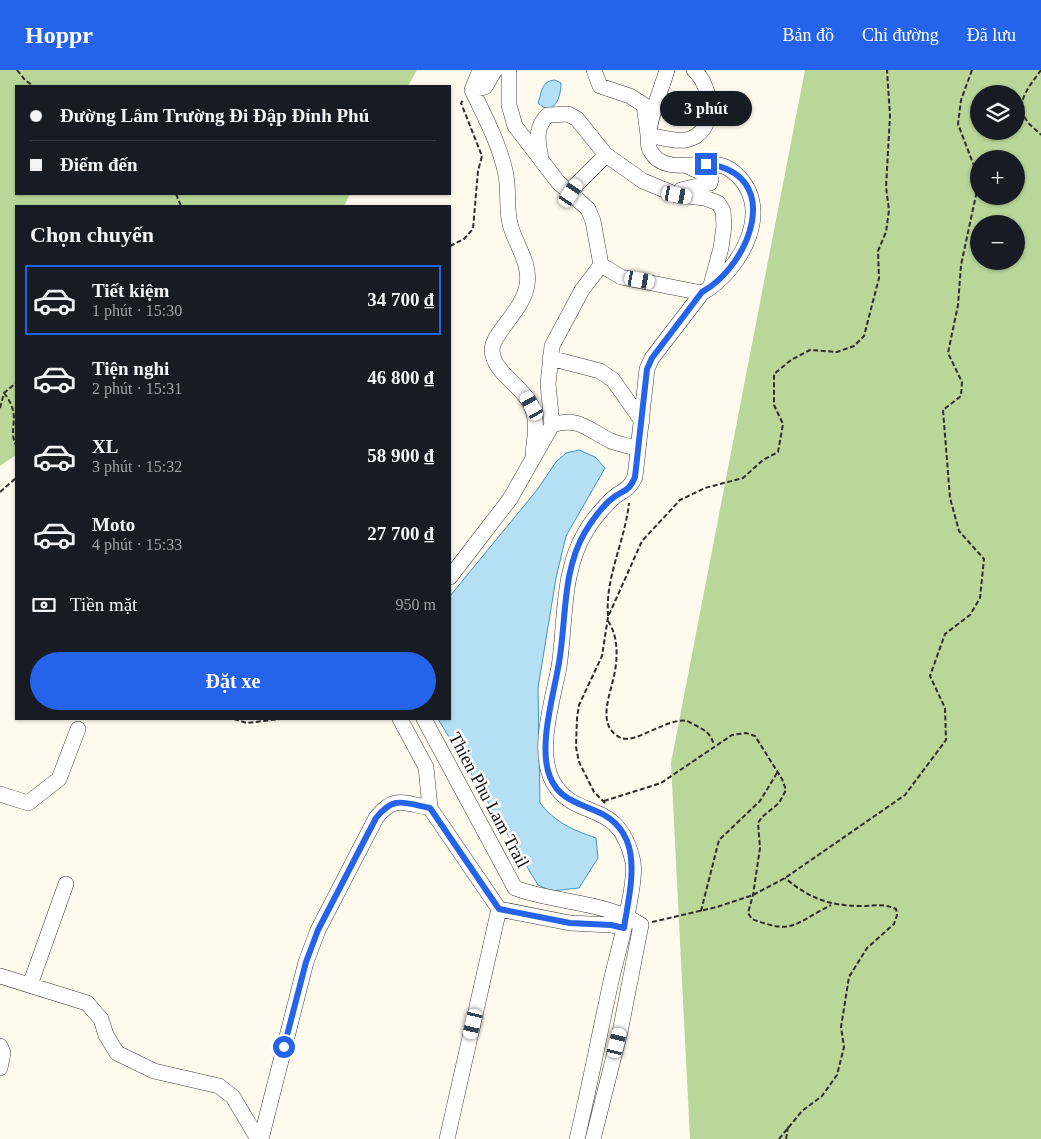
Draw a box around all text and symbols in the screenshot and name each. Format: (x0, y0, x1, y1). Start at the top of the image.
text: Hoppr (25, 22, 93, 48)
text: Bản đồ (782, 25, 834, 45)
text: Chỉ đường (862, 25, 939, 45)
text: Đã lưu (967, 25, 1016, 45)
map controls (970, 85, 1025, 270)
button: layers (970, 85, 1025, 140)
callout: 3 phút (660, 92, 752, 126)
text: 3 phút (684, 100, 728, 117)
text: Đường Lâm Trường Đi Đập Đỉnh Phú (60, 105, 369, 126)
button: + (970, 150, 1025, 205)
route end (695, 153, 717, 175)
text: Điểm đến (60, 154, 138, 175)
car (556, 176, 585, 210)
car (660, 185, 693, 205)
button: − (970, 215, 1025, 270)
text: Chọn chuyến (30, 222, 154, 247)
car (623, 270, 656, 290)
icon: car (32, 278, 77, 323)
text: Tiết kiệm (92, 280, 169, 301)
text: 34 700 ₫ (367, 289, 434, 310)
text: 1 phút · 15:30 (92, 302, 182, 319)
icon: car (32, 356, 77, 401)
text: Tiện nghi (92, 358, 169, 379)
text: 46 800 ₫ (367, 367, 434, 388)
text: 2 phút · 15:31 (92, 380, 182, 397)
car (518, 389, 545, 423)
icon: car (32, 434, 77, 479)
text: XL (92, 436, 118, 457)
text: 58 900 ₫ (367, 445, 434, 466)
text: 3 phút · 15:32 (92, 458, 182, 475)
icon: car (32, 512, 77, 557)
text: Moto (92, 514, 135, 535)
text: 27 700 ₫ (367, 523, 434, 544)
text: 4 phút · 15:33 (92, 536, 182, 553)
icon: cash (30, 591, 58, 619)
text: Tiền mặt (70, 594, 137, 615)
text: 950 m (396, 596, 436, 613)
button: Đặt xe (30, 652, 436, 710)
street label: Thien Phu Lam Trail (445, 729, 533, 871)
car (462, 1008, 483, 1040)
car (606, 1027, 627, 1059)
route start (273, 1036, 295, 1058)

